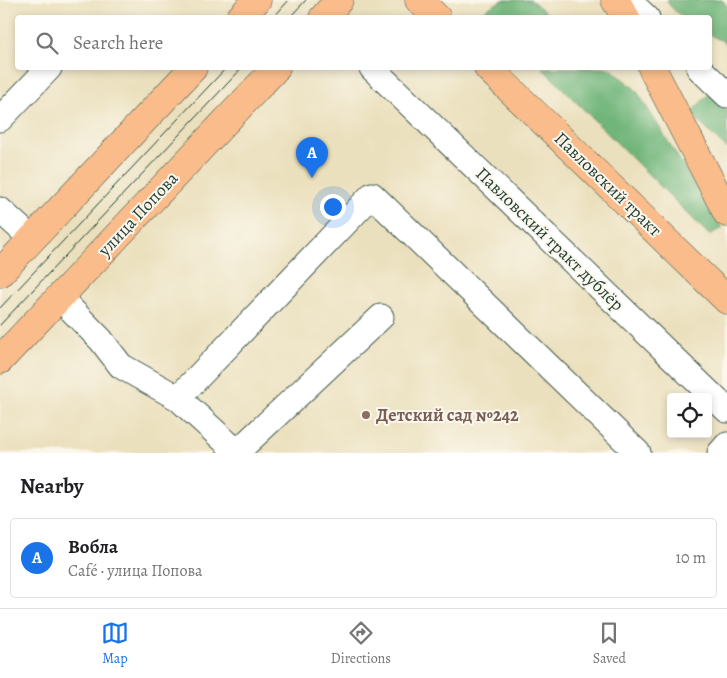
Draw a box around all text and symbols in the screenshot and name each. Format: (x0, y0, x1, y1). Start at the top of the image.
search box (15, 15, 712, 70)
icon: search (33, 29, 61, 57)
text: Search here (73, 30, 163, 56)
street label: Павловский тракт (549, 126, 667, 242)
pin: A (296, 137, 328, 178)
street label: Павловский тракт дублёр (471, 162, 629, 316)
street label: улица Попова (92, 166, 184, 262)
your location (320, 194, 346, 220)
map controls (667, 393, 712, 438)
button: locate (667, 393, 712, 438)
place label: Детский сад №242 (376, 403, 519, 427)
marker: Детский сад №242 (360, 409, 372, 421)
text: Nearby (20, 472, 83, 500)
text: Вобла (68, 534, 118, 560)
text: A (32, 547, 42, 569)
text: 10 m (676, 547, 706, 569)
text: Café · улица Попова (68, 560, 202, 582)
tab: Map (101, 619, 129, 668)
tab: Directions (331, 619, 391, 668)
tab: Saved (593, 619, 626, 668)

